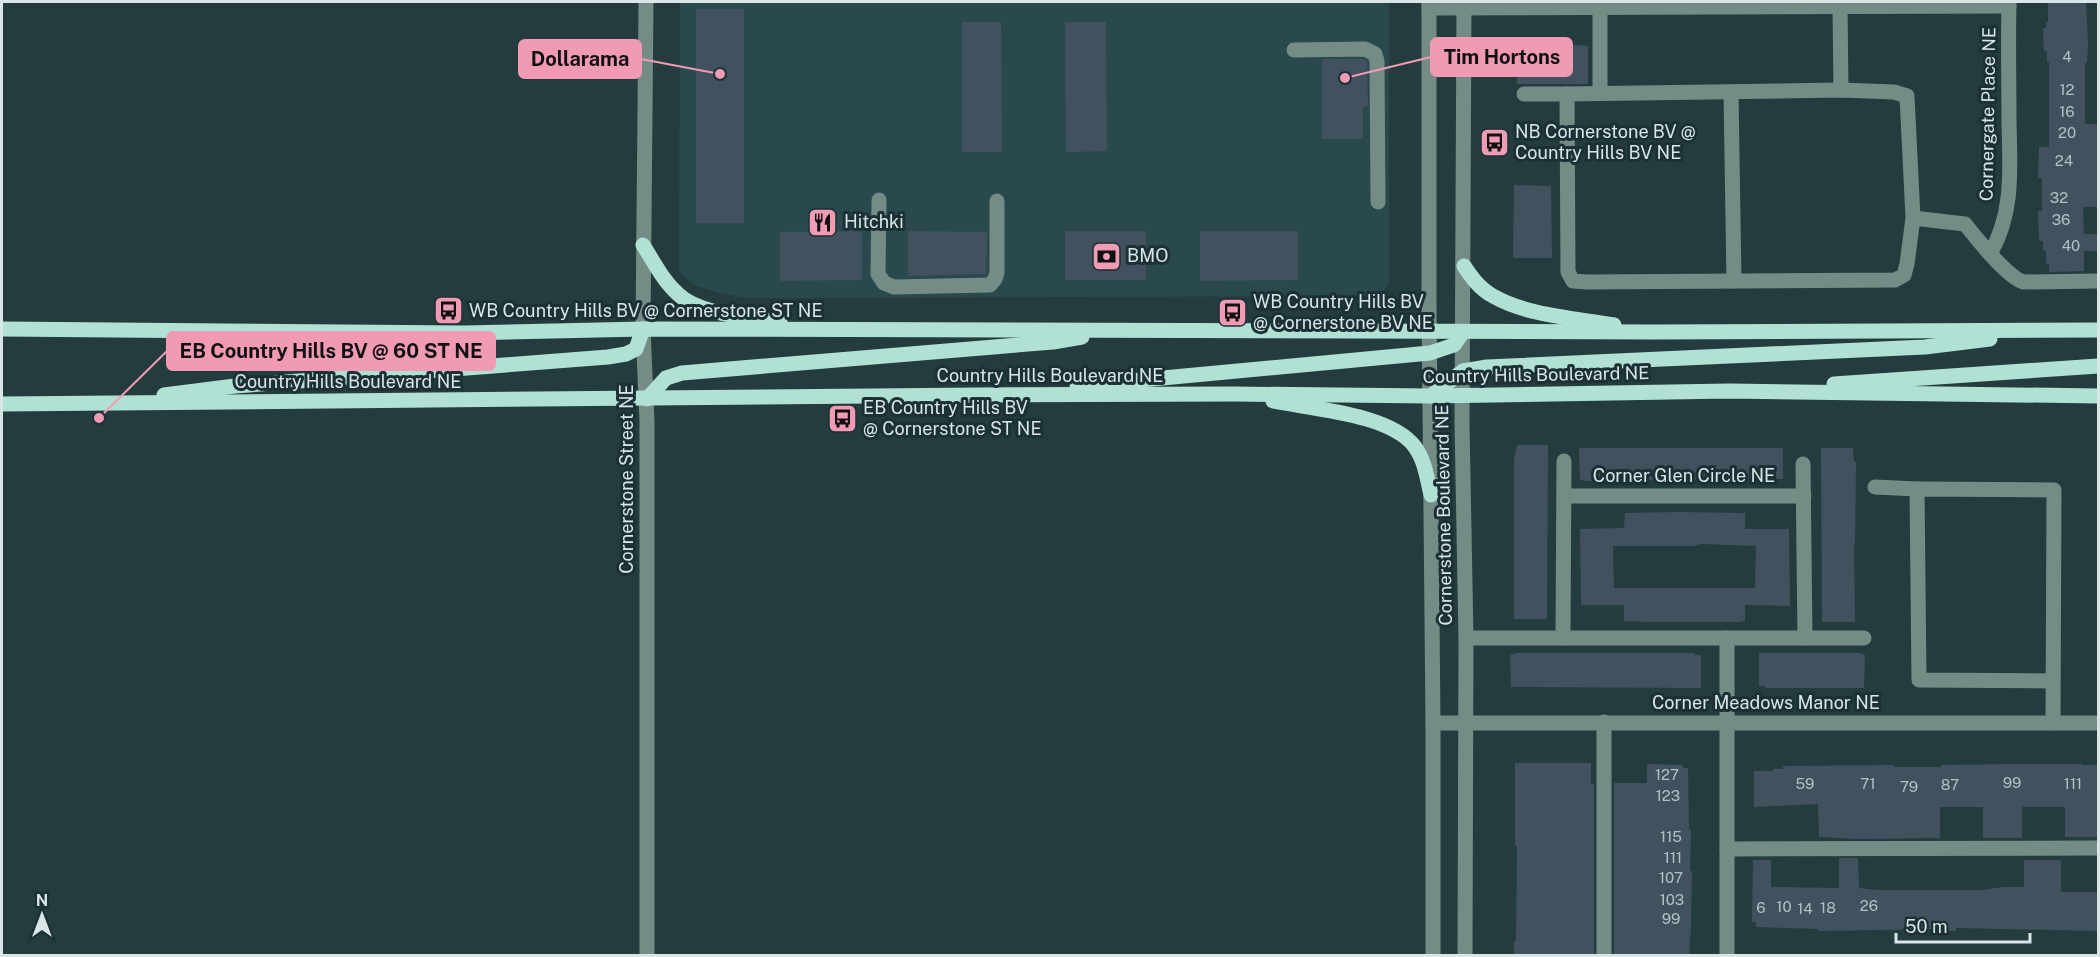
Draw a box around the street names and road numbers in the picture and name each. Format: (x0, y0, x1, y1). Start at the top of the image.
street label: Cornergate Place NE (1975, 27, 2000, 201)
street label: Country Hills Boulevard NE (1422, 362, 1650, 387)
street label: Country Hills Boulevard NE (937, 365, 1163, 386)
street label: Country Hills Boulevard NE (235, 371, 461, 392)
street label: Cornerstone Street NE (616, 384, 637, 574)
street label: Cornerstone Boulevard NE (1431, 404, 1456, 626)
street label: Corner Glen Circle NE (1593, 465, 1775, 486)
street label: Corner Meadows Manor NE (1652, 692, 1880, 713)

